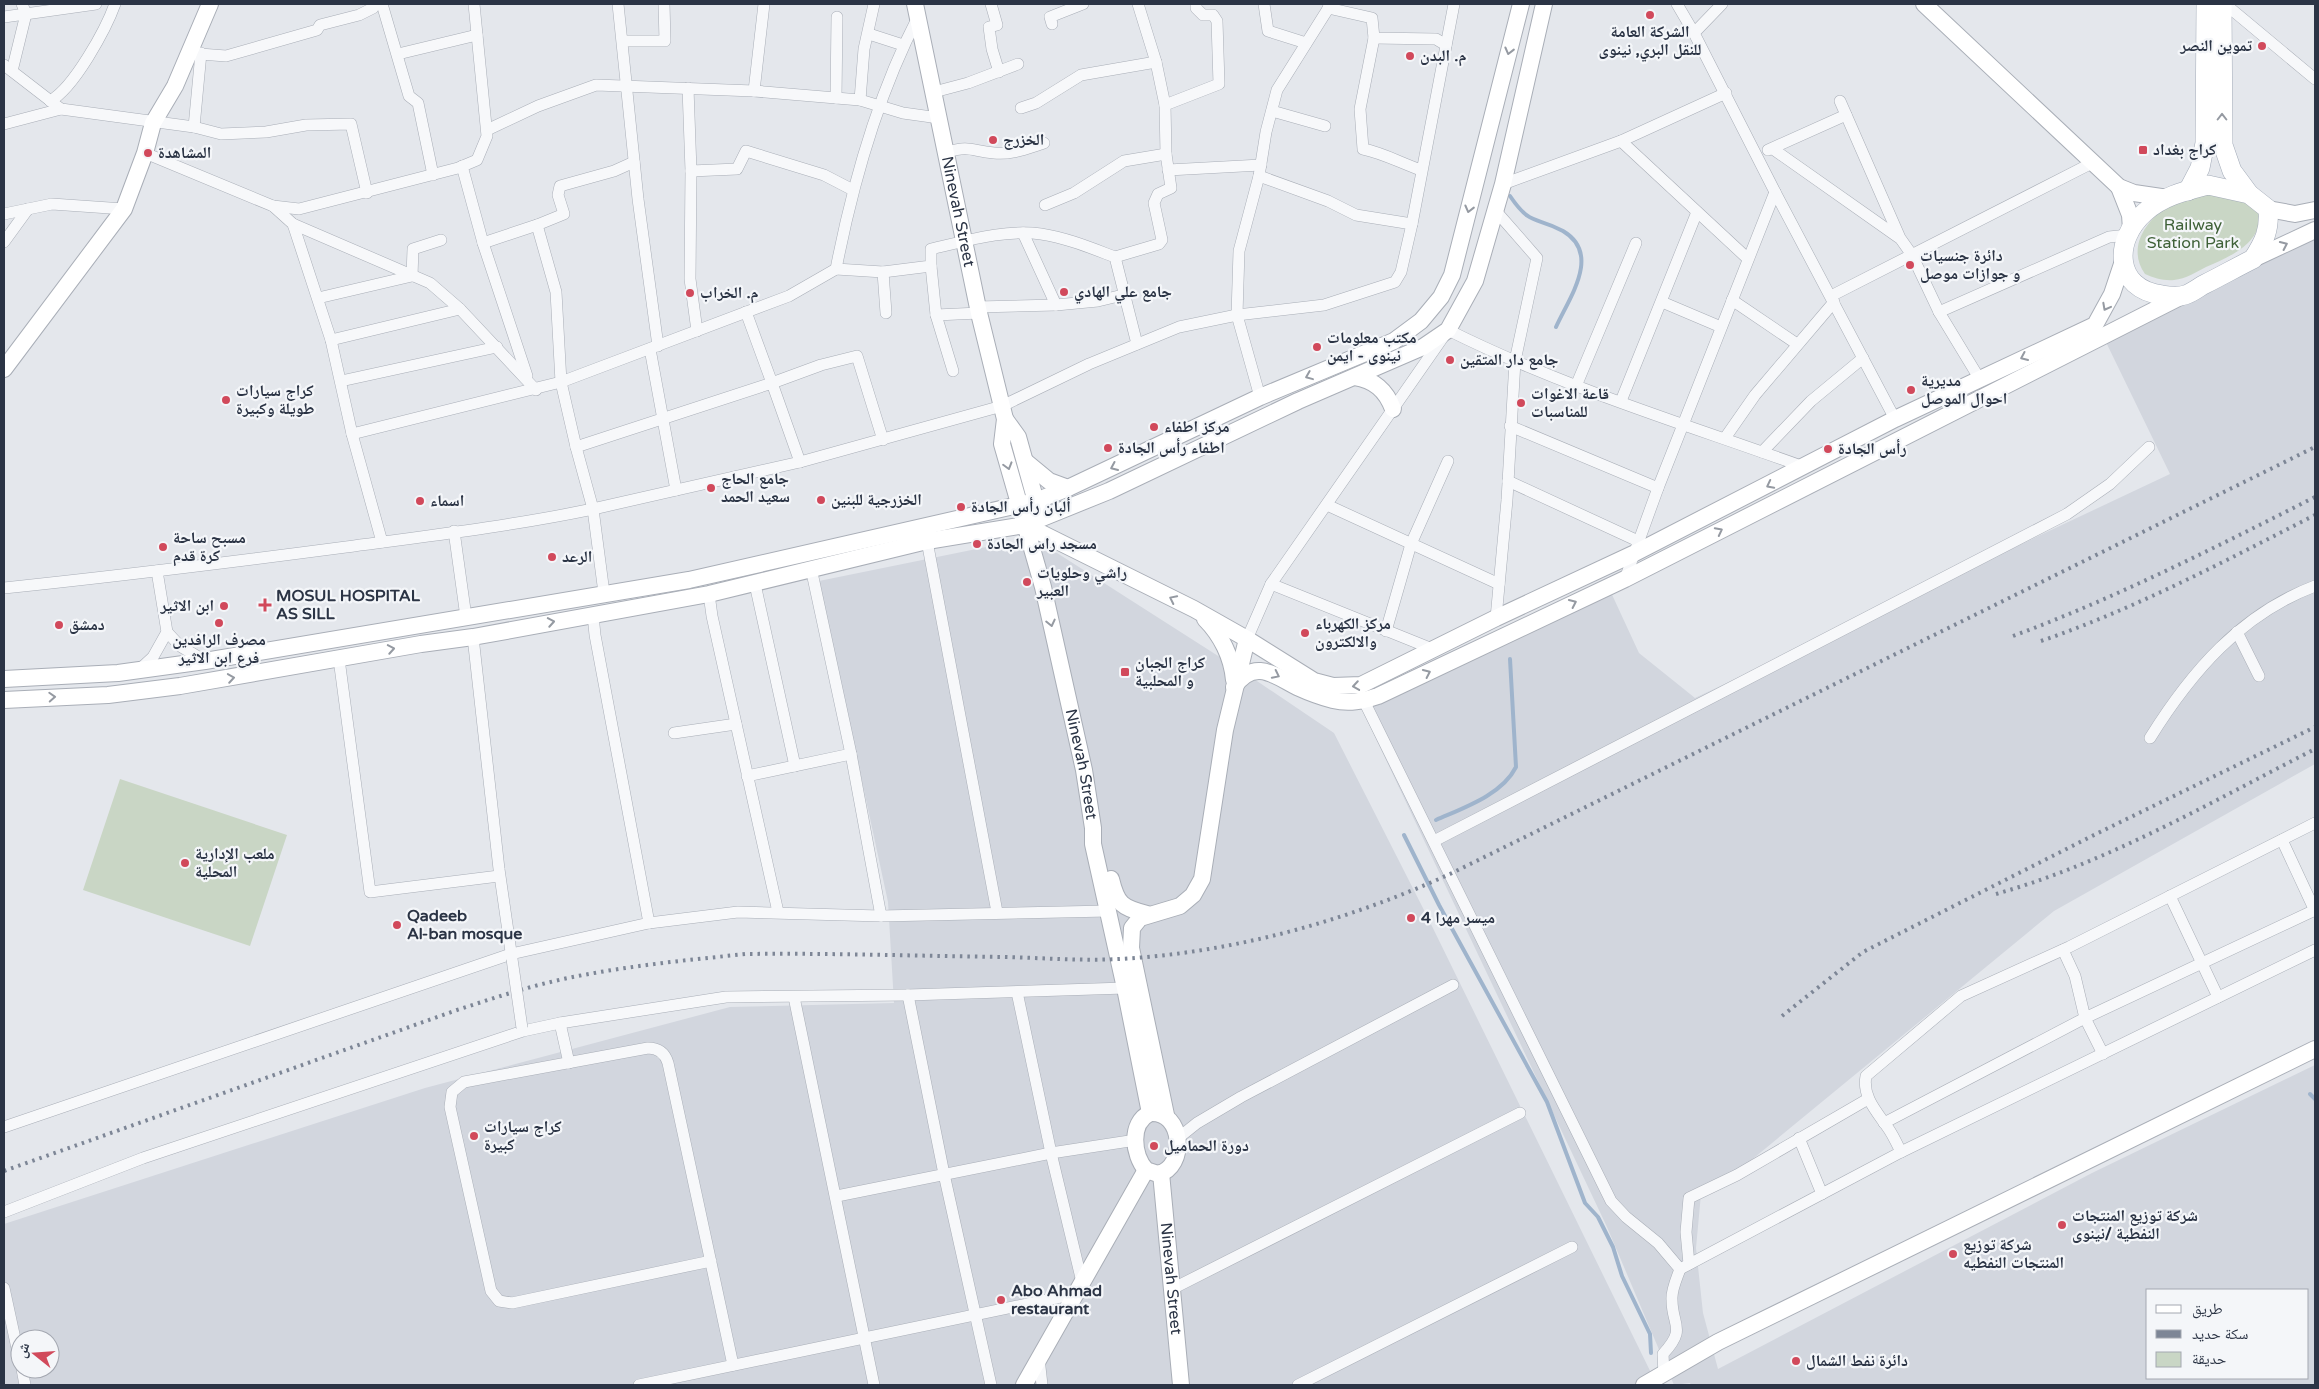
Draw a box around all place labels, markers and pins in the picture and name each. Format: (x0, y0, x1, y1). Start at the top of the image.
marker: الشركة العامة للنقل البري, نينوى (1644, 9, 1656, 21)
place label: الشركة العامة للنقل البري, نينوى (1598, 22, 1702, 62)
place label: تموين النصر (2179, 36, 2253, 56)
marker: تموين النصر (2256, 40, 2268, 52)
place label: م. البدن (1420, 46, 1466, 67)
marker: م. البدن (1404, 50, 1416, 62)
place label: الخزرج (1003, 130, 1044, 150)
marker: الخزرج (987, 134, 999, 146)
place label: كراج بغداد (2153, 140, 2216, 160)
place label: المشاهدة (158, 143, 211, 163)
marker: كراج بغداد (2137, 144, 2149, 156)
marker: المشاهدة (142, 147, 154, 159)
place label: دائرة جنسيات و جوازات موصل (1920, 246, 2020, 284)
marker: دائرة جنسيات و جوازات موصل (1904, 259, 1916, 271)
place label: جامع علي الهادي (1074, 282, 1172, 304)
place label: م. الخراب (700, 283, 759, 304)
marker: جامع علي الهادي (1058, 286, 1070, 298)
marker: م. الخراب (684, 287, 696, 299)
place label: مكتب معلومات نينوى - ايمن (1327, 328, 1417, 366)
marker: مكتب معلومات نينوى - ايمن (1311, 341, 1323, 353)
place label: جامع دار المتقين (1460, 350, 1558, 370)
marker: جامع دار المتقين (1444, 354, 1456, 366)
place label: مديرية احوال الموصل (1921, 371, 2007, 409)
place label: كراج سيارات طويلة وكبيرة (236, 381, 315, 419)
place label: قاعة الاغوات للمناسبات (1531, 384, 1609, 422)
marker: مديرية احوال الموصل (1905, 384, 1917, 396)
marker: كراج سيارات طويلة وكبيرة (220, 394, 232, 406)
marker: قاعة الاغوات للمناسبات (1515, 397, 1527, 409)
place label: مركز اطفاء (1164, 417, 1230, 437)
marker: مركز اطفاء (1148, 421, 1160, 433)
place label: اطفاء رأس الجادة (1118, 438, 1225, 458)
place label: رأس الجادة (1838, 439, 1907, 459)
marker: اطفاء رأس الجادة (1102, 442, 1114, 454)
marker: رأس الجادة (1822, 443, 1834, 455)
place label: جامع الحاج سعيد الحمد (721, 469, 790, 507)
marker: جامع الحاج سعيد الحمد (705, 482, 717, 494)
place label: الخزرجية للبنين (831, 490, 922, 510)
place label: اسماء (430, 491, 464, 511)
marker: الخزرجية للبنين (815, 494, 827, 506)
marker: اسماء (414, 495, 426, 507)
place label: ألبان رأس الجادة (971, 497, 1071, 517)
marker: ألبان رأس الجادة (955, 501, 967, 513)
place label: مسبح ساحة كرة قدم (173, 528, 246, 567)
place label: مسجد راس الجادة (987, 534, 1097, 554)
marker: مسجد راس الجادة (971, 538, 983, 550)
marker: مسبح ساحة كرة قدم (157, 541, 169, 553)
place label: الرعد (562, 547, 592, 567)
marker: الرعد (546, 551, 558, 563)
place label: راشي وحلويات العبير (1036, 563, 1127, 601)
marker: راشي وحلويات العبير (1021, 576, 1033, 588)
place label: MOSUL HOSPITAL AS SILL (276, 586, 421, 624)
place label: ابن الاثير (159, 596, 214, 616)
marker: MOSUL HOSPITAL AS SILL (258, 598, 272, 612)
marker: ابن الاثير (218, 600, 230, 612)
place label: مركز الكهرباء والالكترون (1315, 614, 1391, 652)
place label: دمشق (69, 615, 105, 635)
marker: مصرف الرافدين فرع ابن الاثير (213, 617, 225, 629)
marker: دمشق (53, 619, 65, 631)
marker: مركز الكهرباء والالكترون (1299, 627, 1311, 639)
place label: مصرف الرافدين فرع ابن الاثير (172, 630, 266, 668)
place label: كراج الجبان و المحلبية (1135, 653, 1205, 691)
marker: كراج الجبان و المحلبية (1119, 666, 1131, 678)
place label: ملعب الإدارية المحلية (195, 844, 275, 882)
marker: ملعب الإدارية المحلية (179, 857, 191, 869)
place label: Qadeeb Al-ban mosque (407, 906, 522, 944)
place label: ميسر مهرا 4 (1421, 908, 1495, 928)
marker: ميسر مهرا 4 (1405, 912, 1417, 924)
marker: Qadeeb Al-ban mosque (391, 919, 403, 931)
place label: كراج سيارات كبيرة (484, 1117, 562, 1155)
marker: كراج سيارات كبيرة (468, 1130, 480, 1142)
place label: دورة الحماميل (1164, 1136, 1249, 1156)
marker: دورة الحماميل (1148, 1140, 1160, 1152)
place label: شركة توزيع المنتجات النفطية /نينوى (2072, 1206, 2198, 1244)
marker: شركة توزيع المنتجات النفطية /نينوى (2056, 1219, 2068, 1231)
place label: شركة توزيع المنتجات النفطيه (1963, 1235, 2064, 1273)
marker: شركة توزيع المنتجات النفطيه (1947, 1248, 1959, 1260)
place label: Abo Ahmad restaurant (1011, 1281, 1102, 1319)
marker: Abo Ahmad restaurant (995, 1294, 1007, 1306)
place label: دائرة نفط الشمال (1806, 1351, 1908, 1371)
marker: دائرة نفط الشمال (1790, 1355, 1802, 1367)

